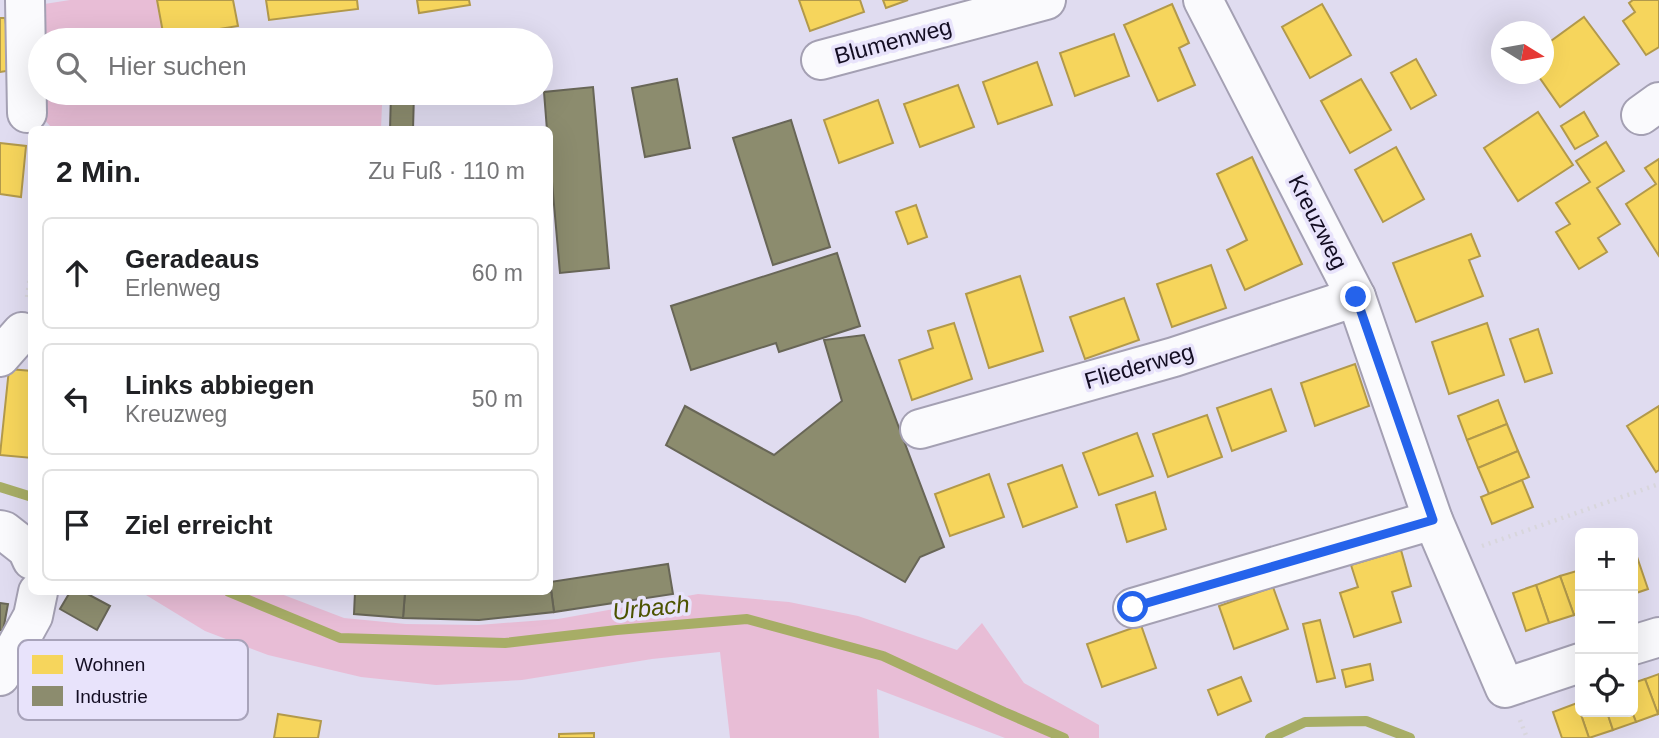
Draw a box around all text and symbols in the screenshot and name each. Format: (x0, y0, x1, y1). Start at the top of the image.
street label: Blumenweg (832, 13, 954, 69)
north arrow (1491, 21, 1554, 84)
search box (28, 28, 553, 105)
icon: search (52, 48, 90, 86)
text: Hier suchen (108, 51, 247, 81)
text: 2 Min. (56, 155, 141, 188)
text: Zu Fuß · 110 m (368, 158, 525, 184)
street label: Kreuzweg (1283, 171, 1353, 273)
text: Geradeaus (125, 244, 259, 274)
icon: ahead (58, 254, 96, 292)
text: 60 m (472, 260, 523, 286)
text: Erlenweg (125, 275, 221, 301)
route end (1340, 281, 1371, 312)
street label: Fliederweg (1081, 338, 1197, 394)
text: Links abbiegen (125, 370, 314, 400)
icon: left (58, 380, 96, 418)
text: 50 m (472, 386, 523, 412)
text: Kreuzweg (125, 401, 227, 427)
icon: arrive (58, 506, 96, 544)
text: Ziel erreicht (125, 510, 272, 540)
map controls (1575, 528, 1638, 717)
button: + (1575, 528, 1638, 591)
water label: Urbach (611, 590, 691, 625)
route start (1117, 591, 1148, 622)
button: − (1575, 591, 1638, 654)
legend (18, 640, 248, 720)
text: Wohnen (75, 654, 145, 675)
button: locate (1575, 654, 1638, 717)
text: Industrie (75, 686, 148, 707)

